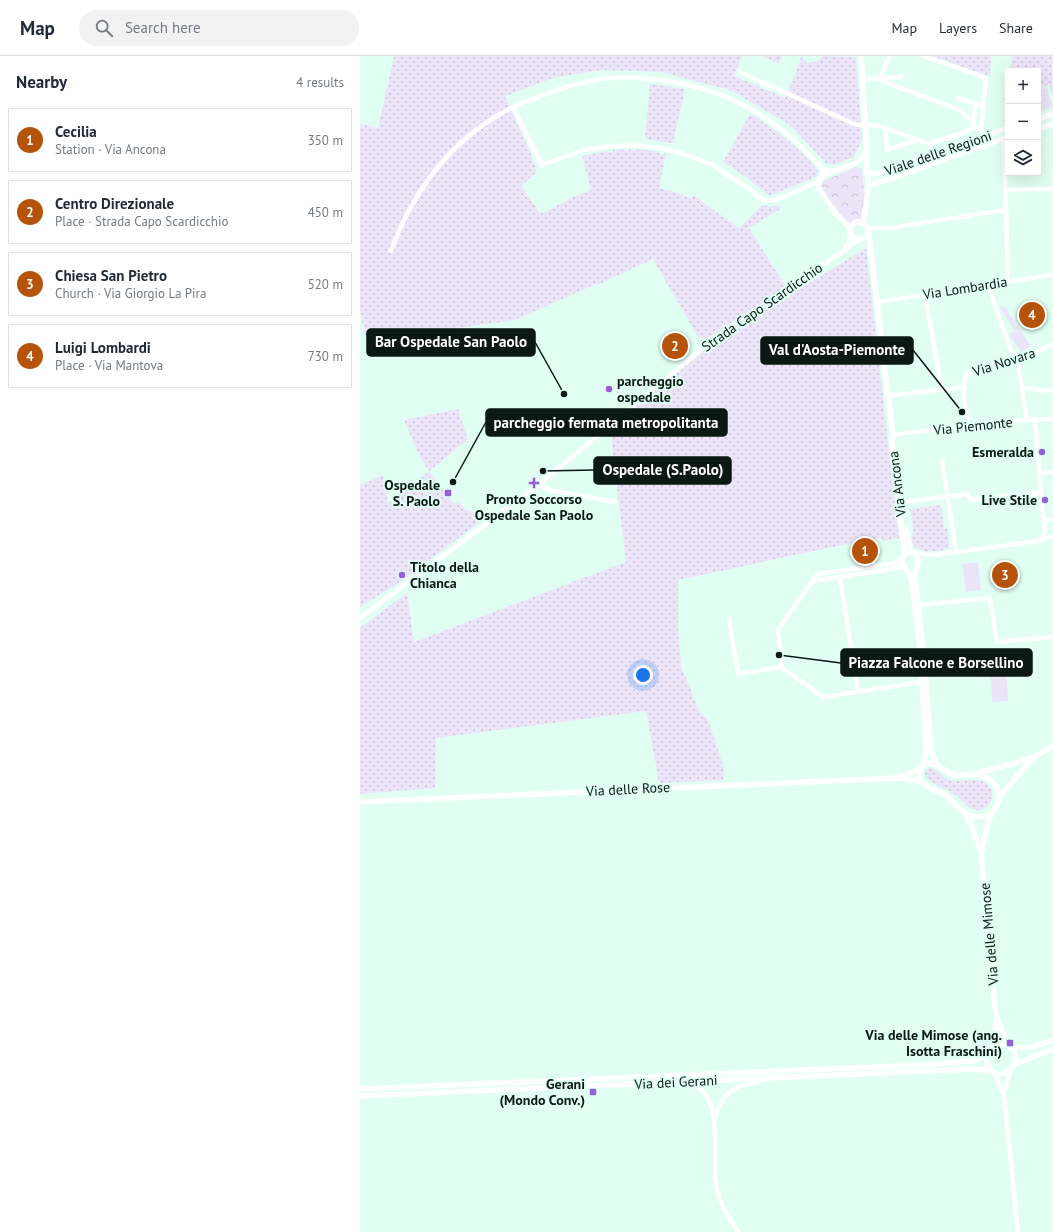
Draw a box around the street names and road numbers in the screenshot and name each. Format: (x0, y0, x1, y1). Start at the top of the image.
street label: Viale delle Regioni (881, 126, 994, 180)
street label: Strada Capo Scardicchio (698, 258, 826, 356)
street label: Via Lombardia (921, 272, 1009, 304)
street label: Via Novara (970, 343, 1038, 381)
street label: Via Piemonte (932, 413, 1013, 439)
street label: Via Ancona (884, 450, 910, 519)
street label: Via delle Rose (584, 778, 671, 800)
street label: Via delle Mimose (976, 882, 1003, 987)
street label: Via dei Gerani (633, 1071, 718, 1093)

